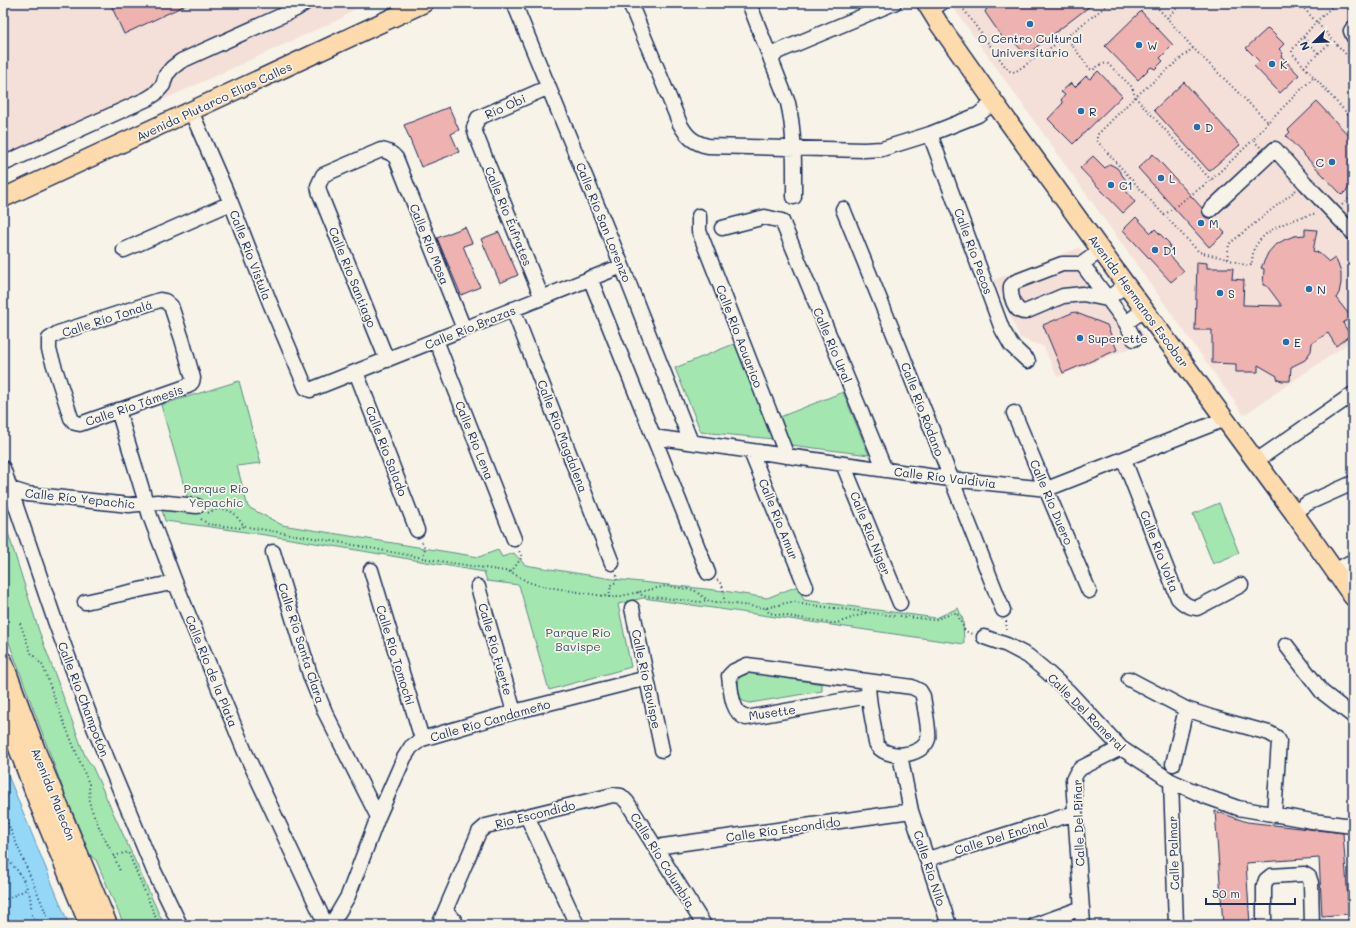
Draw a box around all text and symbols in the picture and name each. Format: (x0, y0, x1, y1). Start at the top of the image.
marker: O Centro Cultural Universitario (1025, 19, 1035, 29)
north arrow (1294, 22, 1334, 62)
place label: O Centro Cultural Universitario (978, 30, 1082, 60)
place label: W (1147, 37, 1158, 53)
text: N (1296, 39, 1313, 53)
marker: W (1134, 40, 1144, 50)
place label: K (1280, 56, 1288, 72)
street label: Avenida Plutarco Elías Calles (134, 58, 295, 144)
marker: K (1267, 59, 1277, 69)
street label: Río Obi (482, 90, 528, 122)
place label: R (1089, 103, 1097, 119)
marker: R (1076, 106, 1086, 116)
place label: D (1205, 119, 1213, 135)
marker: D (1192, 122, 1202, 132)
place label: C (1315, 154, 1324, 170)
marker: C (1327, 157, 1337, 167)
street label: Calle Río San Lorenzo (573, 160, 635, 284)
street label: Calle Río Éufrates (482, 164, 536, 268)
place label: L (1169, 170, 1176, 186)
marker: L (1156, 173, 1166, 183)
place label: C1 (1119, 177, 1133, 193)
marker: C1 (1106, 180, 1116, 190)
street label: Calle Río Mosa (407, 201, 453, 287)
street label: Calle Río Pecos (951, 206, 997, 296)
street label: Calle Río Vistula (226, 208, 276, 302)
place label: M (1209, 215, 1219, 231)
marker: M (1196, 218, 1206, 228)
street label: Calle Río Santiago (326, 224, 380, 330)
street label: Avenida Hermanos Escobar (1085, 231, 1193, 371)
place label: D1 (1163, 242, 1177, 258)
marker: D1 (1150, 245, 1160, 255)
place label: N (1317, 281, 1326, 297)
street label: Calle Río Acuarico (713, 282, 767, 390)
marker: N (1304, 284, 1314, 294)
place label: S (1228, 285, 1235, 301)
marker: S (1215, 288, 1225, 298)
street label: Calle Río Tonalá (60, 296, 154, 340)
street label: Calle Río Brazas (422, 301, 518, 353)
street label: Calle Río Ural (810, 305, 856, 385)
place label: Superette (1088, 330, 1148, 346)
marker: Superette (1075, 333, 1085, 343)
place label: E (1294, 334, 1301, 350)
marker: E (1281, 337, 1291, 347)
street label: Calle Río Ródano (898, 360, 948, 458)
street label: Calle Río Magdalena (534, 377, 592, 495)
street label: Calle Río Támesis (83, 381, 185, 429)
street label: Calle Rio Lena (452, 398, 498, 482)
street label: Calle Río Salado (362, 404, 412, 498)
street label: Calle Río Duero (1027, 457, 1077, 547)
street label: Calle Río Valdivia (893, 463, 997, 491)
street label: Calle Río Amur (755, 476, 803, 562)
park label: Parque Rio Yepachic (184, 480, 248, 510)
street label: Calle Río Yepachic (24, 484, 136, 512)
street label: Calle Río Niger (847, 489, 895, 577)
street label: Calle Río Volta (1137, 508, 1183, 594)
street label: Calle Río Santa Clara (275, 581, 329, 705)
street label: Calle Río Fuerte (475, 601, 517, 697)
street label: Calle Río Tomochi (373, 603, 419, 707)
street label: Calle Río de la Plata (182, 613, 242, 729)
park label: Parque Rio Bavispe (546, 624, 610, 654)
street label: Calle Río Bavispe (629, 628, 665, 730)
street label: Calle Río Champotón (55, 639, 113, 759)
street label: Calle Del Romeral (1045, 670, 1129, 754)
street label: Calle Río Candameño (428, 695, 552, 745)
street label: Musette (747, 701, 797, 723)
street label: Avenida Malecón (28, 745, 80, 843)
street label: Calle Del Piñar (1068, 779, 1088, 867)
street label: Rio Escondido (493, 796, 577, 832)
street label: Calle Río Columbia (627, 809, 699, 911)
street label: Calle Río Escondido (725, 813, 841, 845)
street label: Calle Del Encinal (952, 814, 1050, 858)
street label: Calle Palmar (1164, 816, 1182, 890)
street label: Calle Río Nilo (910, 828, 950, 908)
scale bar (1206, 880, 1295, 906)
text: 50 m (1212, 885, 1240, 901)

